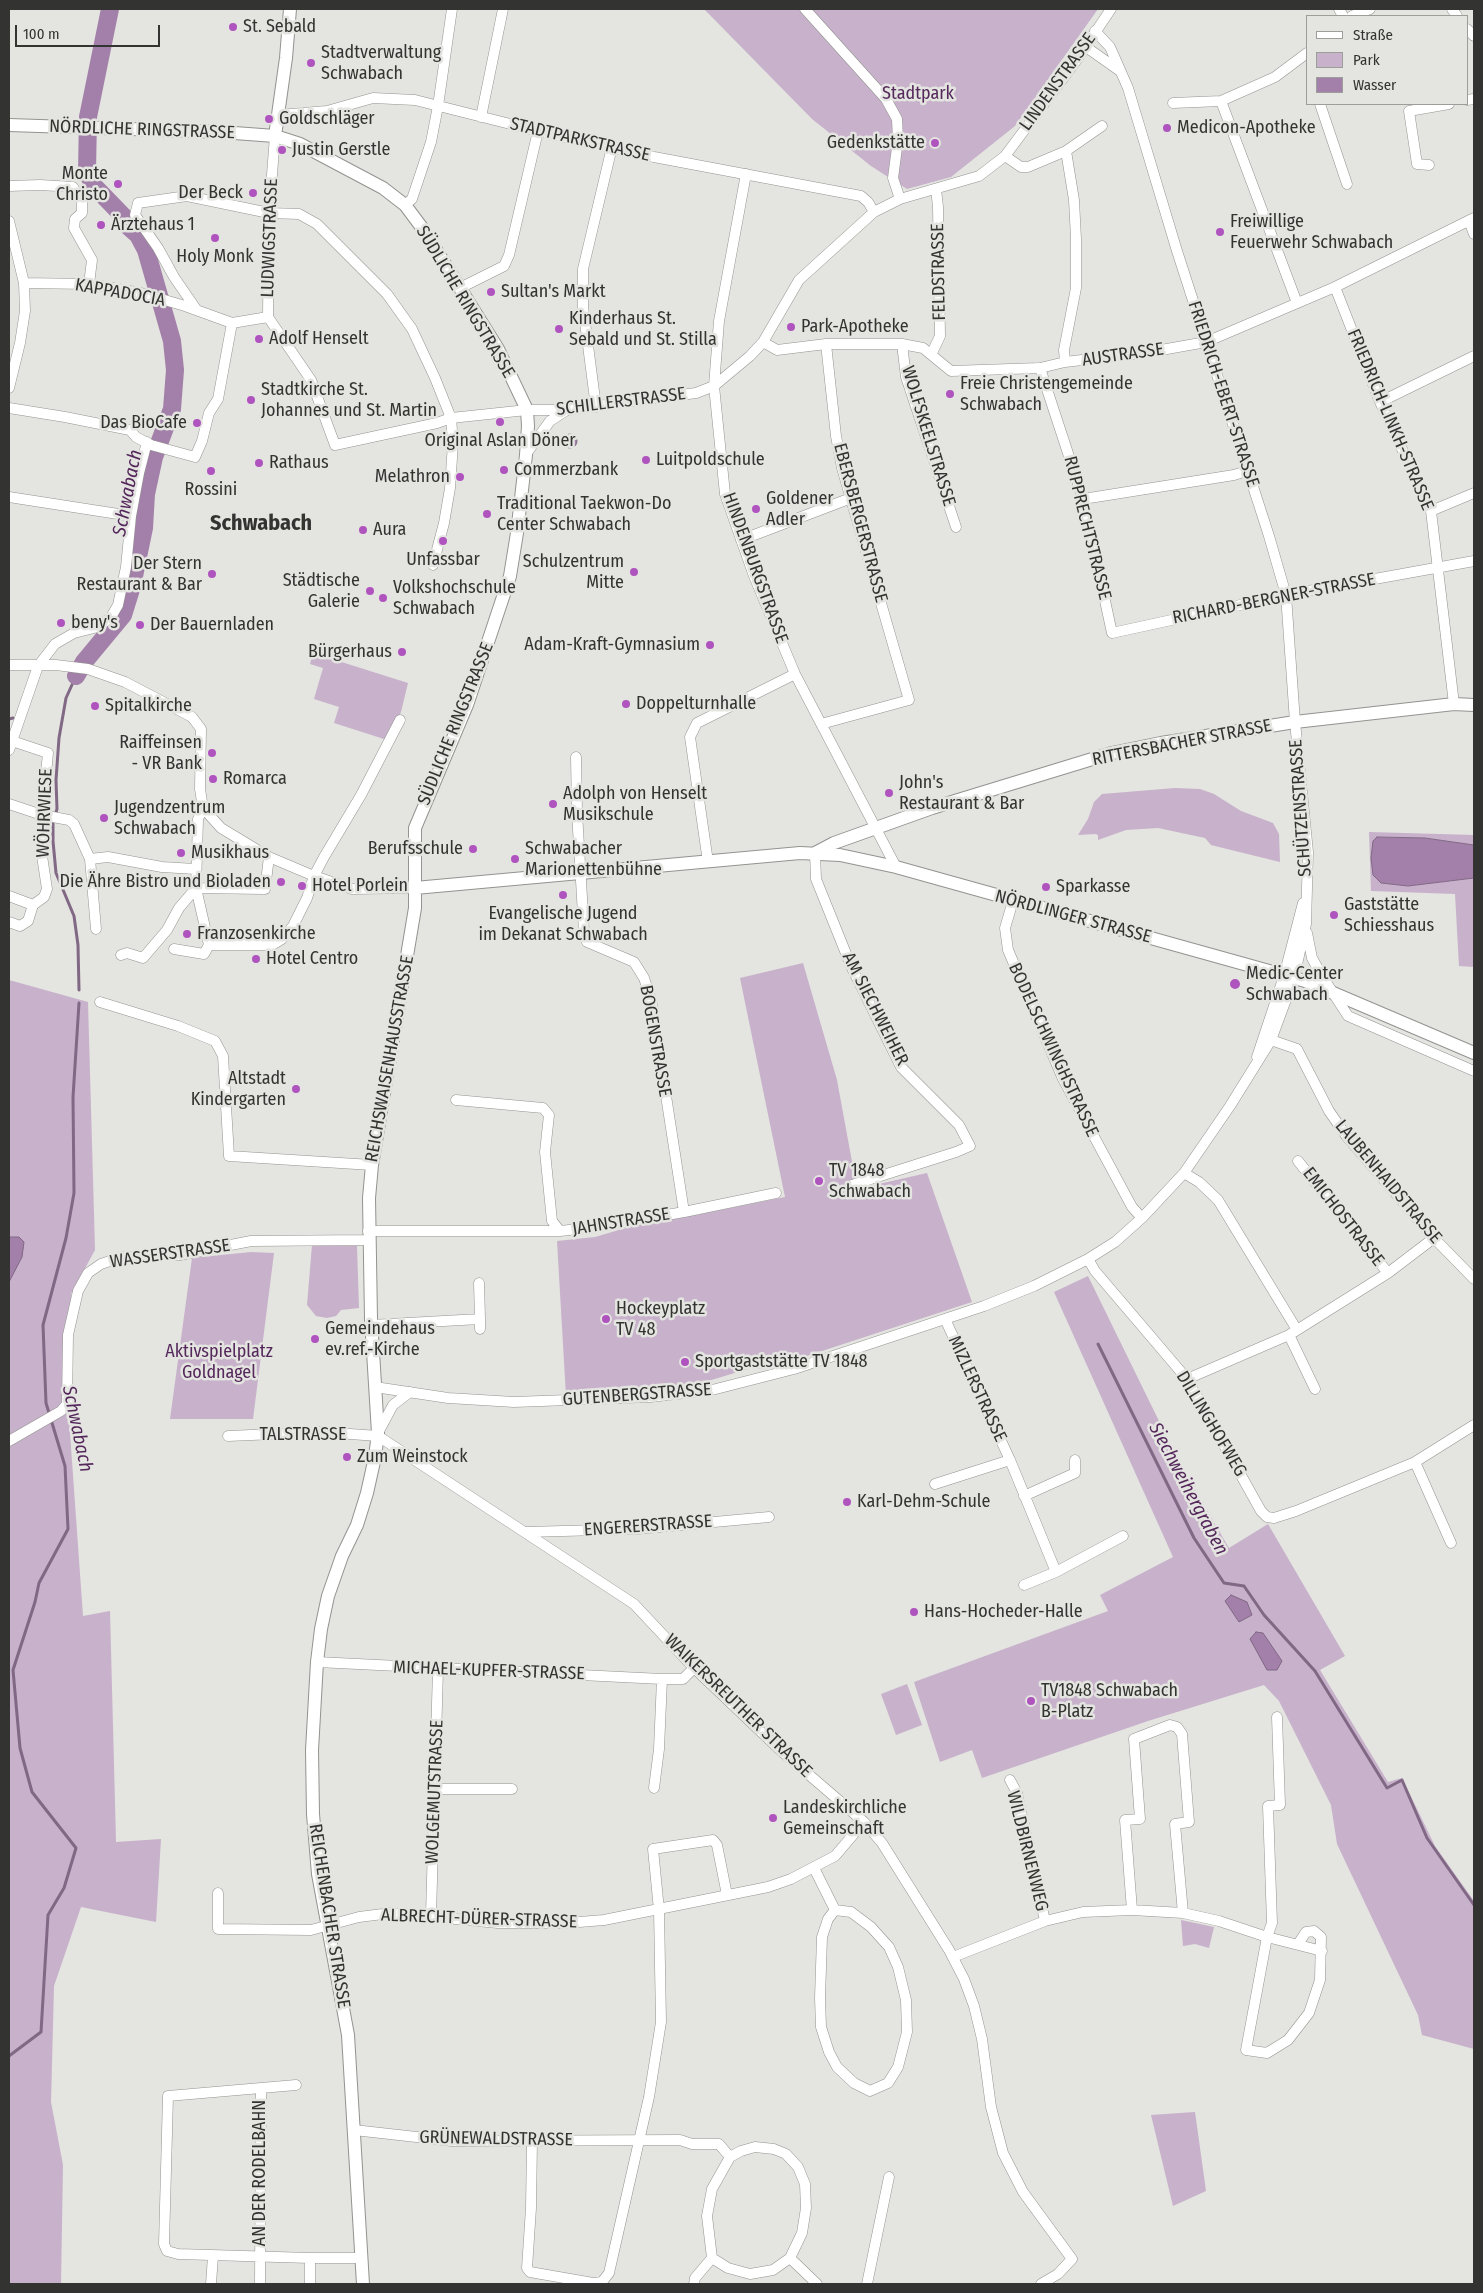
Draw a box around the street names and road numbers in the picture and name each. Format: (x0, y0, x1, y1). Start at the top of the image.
street label: LINDENSTRASSE (1015, 29, 1101, 135)
street label: STADTPARKSTRASSE (508, 113, 652, 167)
street label: NÖRDLICHE RINGSTRASSE (49, 116, 235, 144)
street label: LUDWIGSTRASSE (257, 178, 283, 298)
street label: SÜDLICHE RINGSTRASSE (411, 222, 519, 382)
street label: FELDSTRASSE (927, 223, 951, 321)
street label: KAPPADOCIA (73, 274, 167, 312)
street label: FRIEDRICH-EBERT-STRASSE (1183, 298, 1263, 490)
street label: FRIEDRICH-LINKH-STRASSE (1342, 326, 1438, 514)
street label: AUSTRASSE (1081, 339, 1165, 371)
street label: WOLFSKEELSTRASSE (896, 363, 960, 509)
street label: SCHILLERSTRASSE (555, 383, 687, 421)
street label: EBERSBERGERSTRASSE (828, 441, 892, 605)
street label: RUPPRECHTSTRASSE (1059, 454, 1115, 602)
street label: HINDENBURGSTRASSE (718, 490, 792, 646)
street label: RICHARD-BERGNER-STRASSE (1171, 569, 1377, 629)
street label: SÜDLICHE RINGSTRASSE (414, 640, 498, 808)
street label: RITTERSBACHER STRASSE (1091, 715, 1273, 771)
street label: SCHÜTZENSTRASSE (1285, 739, 1317, 877)
street label: WÖHRWIESE (33, 768, 57, 858)
street label: NÖRDLINGER STRASSE (992, 886, 1154, 948)
street label: AM SIECHWEIHER (837, 949, 913, 1069)
street label: REICHSWAISENHAUSSTRASSE (361, 954, 419, 1164)
street label: BODELSCHWINGHSTRASSE (1003, 960, 1103, 1140)
street label: BOGENSTRASSE (635, 983, 675, 1099)
street label: LAUBENHAIDSTRASSE (1330, 1116, 1446, 1248)
street label: EMICHOSTRASSE (1298, 1163, 1388, 1271)
street label: JAHNSTRASSE (571, 1204, 671, 1240)
street label: WASSERSTRASSE (109, 1235, 231, 1273)
street label: MIZLERSTRASSE (943, 1333, 1011, 1445)
street label: DILLINGHOFWEG (1171, 1367, 1251, 1481)
street label: GUTENBERGSTRASSE (562, 1379, 712, 1411)
street label: TALSTRASSE (260, 1424, 346, 1446)
street label: ENGERERSTRASSE (583, 1511, 713, 1541)
street label: WAIKERSREUTHER STRASSE (660, 1630, 816, 1782)
street label: MICHAEL-KUPFER-STRASSE (393, 1657, 585, 1685)
street label: WOLGEMUTSTRASSE (422, 1720, 448, 1864)
street label: WILDBIRNENWEG (1002, 1789, 1052, 1913)
street label: REICHENBACHER STRASSE (304, 1822, 354, 2010)
street label: ALBRECHT-DÜRER-STRASSE (381, 1905, 577, 1933)
street label: AN DER RODELBAHN (249, 2100, 271, 2246)
street label: GRÜNEWALDSTRASSE (419, 2127, 573, 2151)

